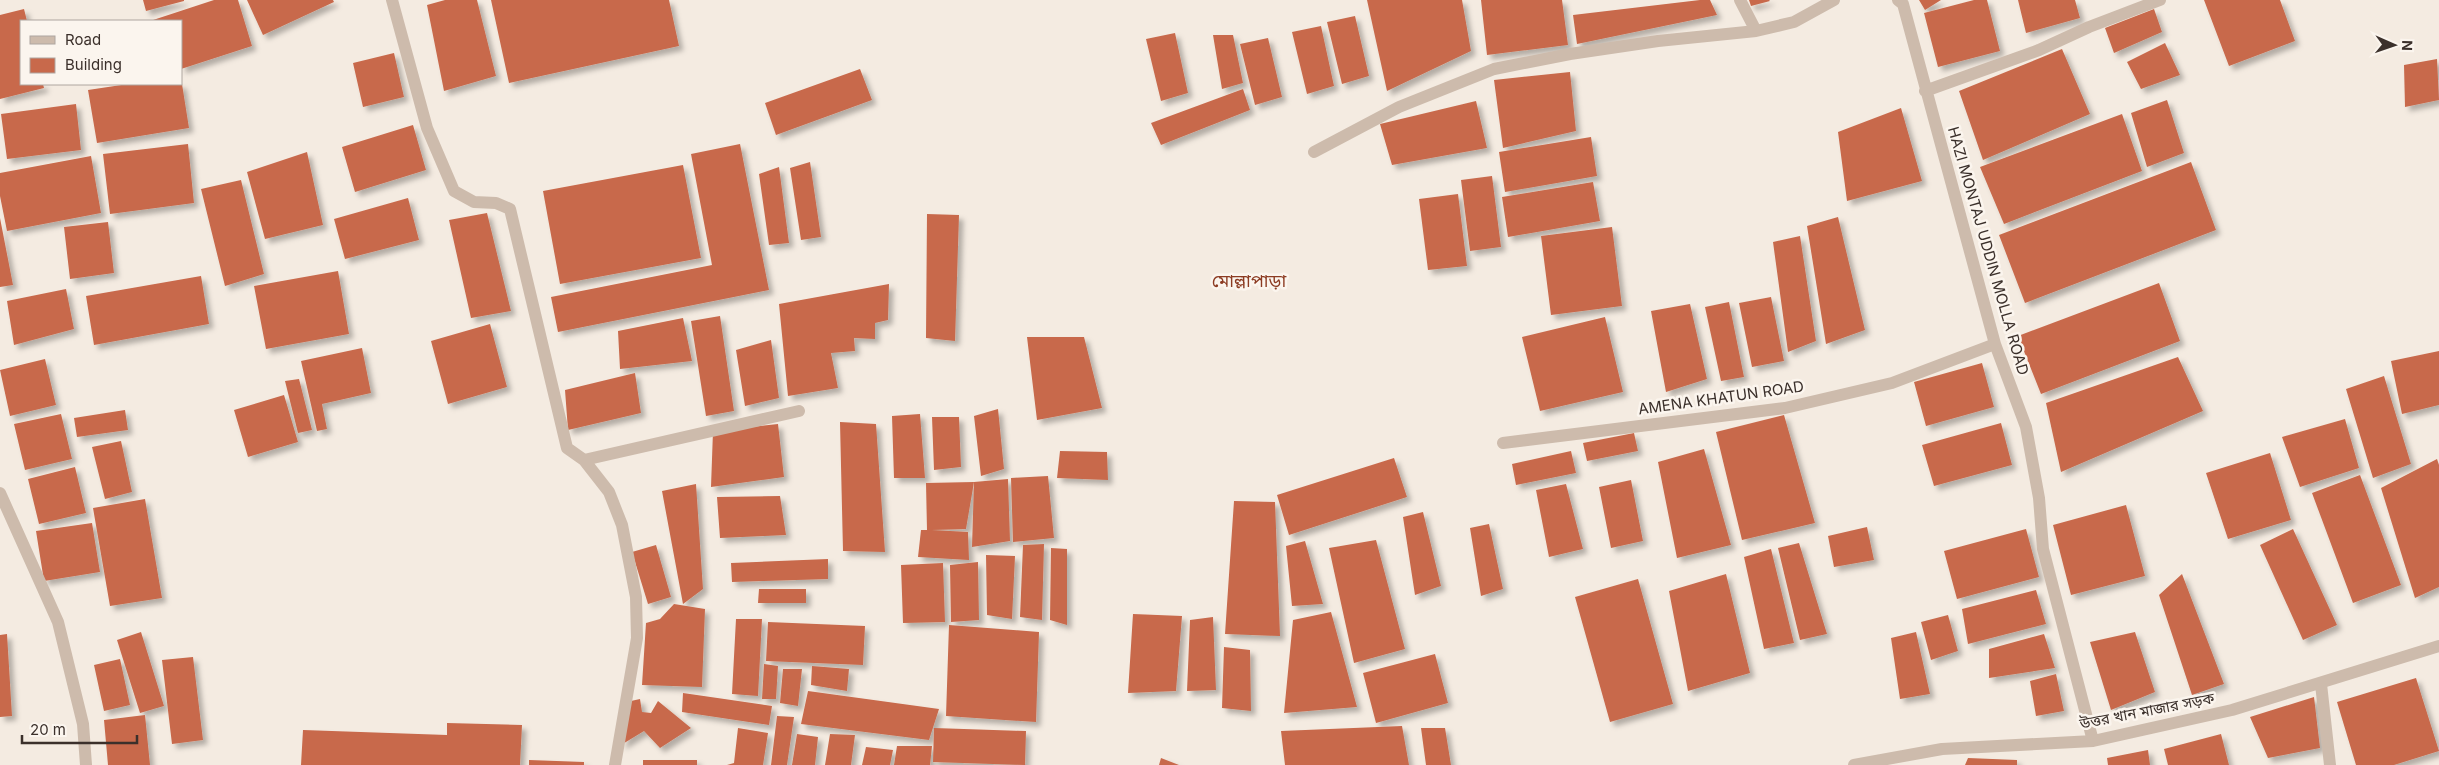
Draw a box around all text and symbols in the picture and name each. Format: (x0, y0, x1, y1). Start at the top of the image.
legend (20, 20, 182, 85)
north arrow (2369, 20, 2419, 70)
text: Road (65, 30, 101, 49)
text: N (2399, 40, 2416, 51)
text: Building (65, 55, 122, 74)
street label: HAZI MONTAJ UDDIN MOLLA ROAD (1944, 124, 2033, 377)
district label: মোল্লাপাড়া (1212, 270, 1286, 291)
street label: AMENA KHATUN ROAD (1637, 376, 1805, 419)
street label: উত্তর খান মাজার সড়ক (2077, 688, 2217, 733)
scale bar (22, 712, 138, 744)
text: 20 m (30, 720, 66, 739)

